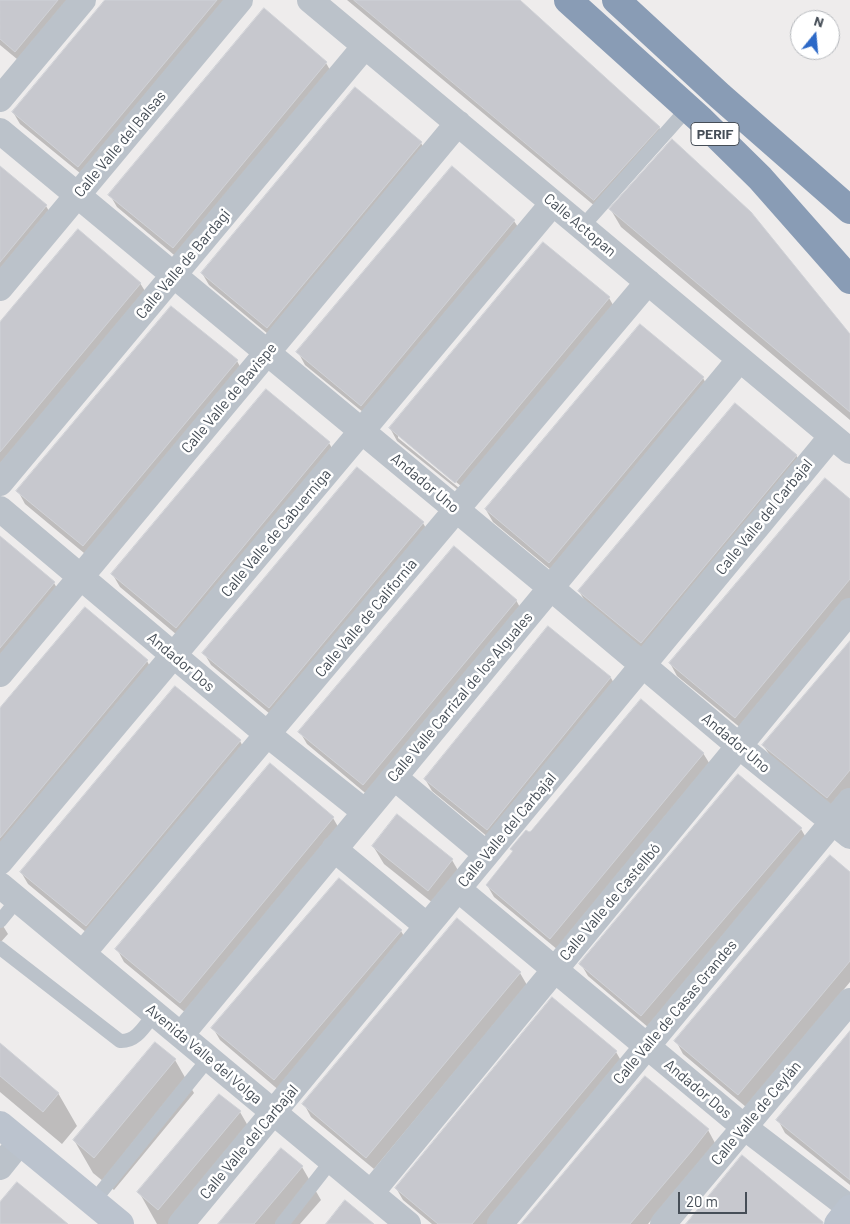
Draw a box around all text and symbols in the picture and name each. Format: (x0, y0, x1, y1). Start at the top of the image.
north arrow (790, 10, 840, 60)
text: N (812, 12, 826, 31)
street label: Calle Valle del Balsas (70, 87, 170, 201)
road number: PERIF (691, 122, 739, 146)
street label: Calle Actopan (540, 190, 620, 260)
street label: Calle Valle de Bardagi (132, 206, 234, 322)
street label: Calle Valle de Bavispe (178, 339, 280, 457)
street label: Andador Uno (387, 449, 463, 517)
street label: Calle Valle del Carbajal (712, 456, 816, 578)
street label: Calle Valle de Cabuerniga (217, 465, 335, 601)
street label: Calle Valle de California (311, 555, 421, 681)
street label: Calle Valle Carrizal de los Alguales (384, 608, 536, 786)
street label: Andador Dos (144, 629, 218, 695)
street label: Andador Uno (698, 709, 774, 777)
street label: Calle Valle del Carbajal (454, 769, 560, 891)
street label: Calle Valle de Castellbó (556, 840, 664, 964)
street label: Calle Valle de Casas Grandes (609, 936, 741, 1088)
street label: Avenida Valle del Volga (142, 1000, 266, 1108)
street label: Andador Dos (661, 1056, 735, 1122)
street label: Calle Valle de Ceylán (707, 1057, 805, 1169)
street label: Calle Valle del Carbajal (196, 1081, 302, 1203)
scale bar (680, 1182, 749, 1214)
text: 20 m (686, 1192, 718, 1210)

